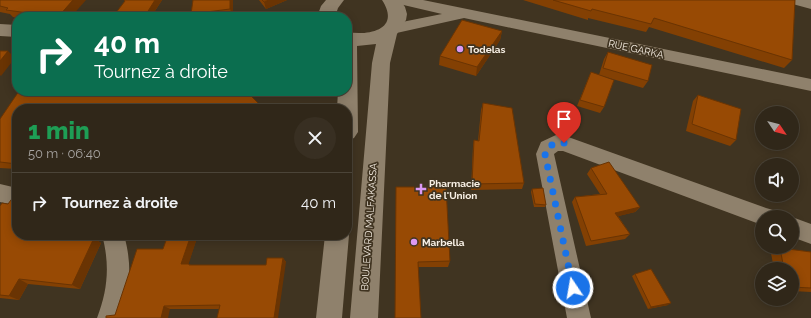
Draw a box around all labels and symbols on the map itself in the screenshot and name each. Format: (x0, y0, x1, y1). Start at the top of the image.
street label: RUE GARKA (607, 38, 665, 60)
marker: Todelas (455, 44, 465, 54)
place label: Todelas (468, 44, 506, 55)
pin (547, 102, 581, 143)
north arrow (755, 106, 799, 150)
street label: BOULEVARD MALFAKASSA (359, 162, 379, 291)
place label: Pharmacie de l'Union (429, 178, 480, 201)
marker: Pharmacie de l'Union (416, 184, 426, 194)
marker: Marbella (409, 237, 419, 247)
place label: Marbella (422, 237, 465, 248)
position arrow (552, 267, 594, 309)

